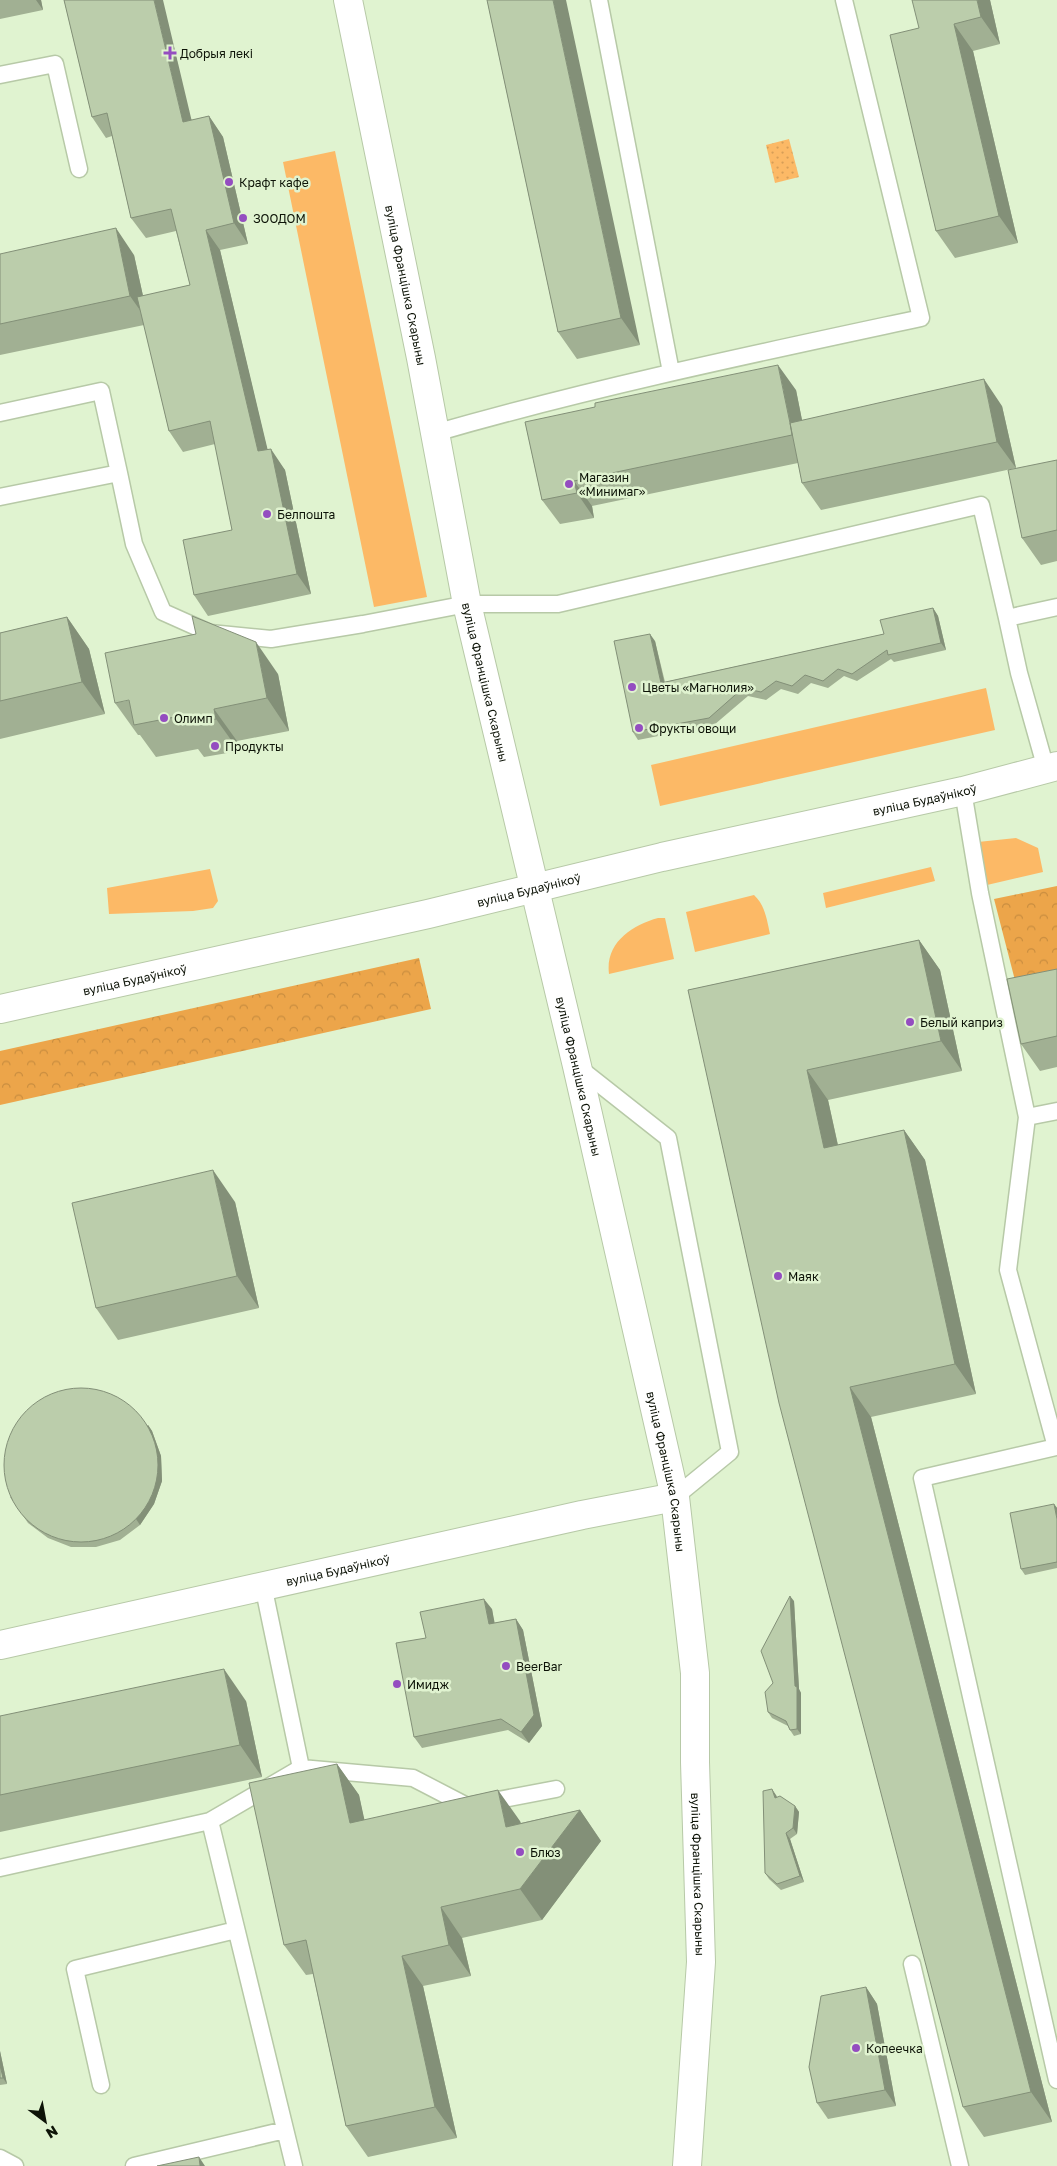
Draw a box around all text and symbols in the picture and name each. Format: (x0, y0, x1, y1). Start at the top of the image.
place label: Добрыя лекі (180, 46, 253, 61)
marker: Добрыя лекі (164, 47, 176, 59)
place label: Крафт кафе (239, 175, 309, 190)
marker: Крафт кафе (223, 176, 235, 188)
street label: вуліца Францішка Скарыны (382, 204, 430, 367)
place label: ЗООДОМ (253, 211, 306, 226)
marker: ЗООДОМ (237, 212, 249, 224)
place label: Магазин «Минимаг» (579, 470, 646, 499)
marker: Магазин «Минимаг» (563, 478, 575, 490)
place label: Белпошта (277, 507, 335, 522)
marker: Белпошта (261, 508, 273, 520)
street label: вуліца Францішка Скарыны (459, 601, 512, 763)
place label: Цветы «Магнолия» (642, 680, 754, 695)
marker: Цветы «Магнолия» (626, 681, 638, 693)
place label: Олимп (174, 711, 213, 726)
marker: Олимп (158, 712, 170, 724)
place label: Фрукты овощи (649, 721, 736, 736)
marker: Фрукты овощи (633, 722, 645, 734)
place label: Продукты (225, 739, 284, 754)
marker: Продукты (209, 740, 221, 752)
street label: вуліца Будаўнікоў (871, 780, 978, 818)
street label: вуліца Будаўнікоў (475, 870, 582, 909)
street label: вуліца Будаўнікоў (81, 960, 188, 998)
street label: вуліца Францішка Скарыны (553, 995, 605, 1158)
place label: Белый каприз (920, 1015, 1003, 1030)
marker: Белый каприз (904, 1016, 916, 1028)
place label: Маяк (788, 1269, 819, 1284)
marker: Маяк (772, 1270, 784, 1282)
street label: вуліца Францішка Скарыны (644, 1390, 689, 1553)
street label: вуліца Будаўнікоў (284, 1551, 391, 1588)
place label: BeerBar (516, 1659, 562, 1674)
marker: BeerBar (500, 1660, 512, 1672)
place label: Имидж (407, 1677, 449, 1692)
marker: Имидж (391, 1678, 403, 1690)
street label: вуліца Францішка Скарыны (688, 1792, 708, 1956)
place label: Блюз (530, 1845, 560, 1860)
marker: Блюз (514, 1846, 526, 1858)
place label: Копеечка (866, 2041, 923, 2056)
marker: Копеечка (850, 2042, 862, 2054)
north arrow (20, 2096, 70, 2146)
text: N (43, 2122, 61, 2142)

